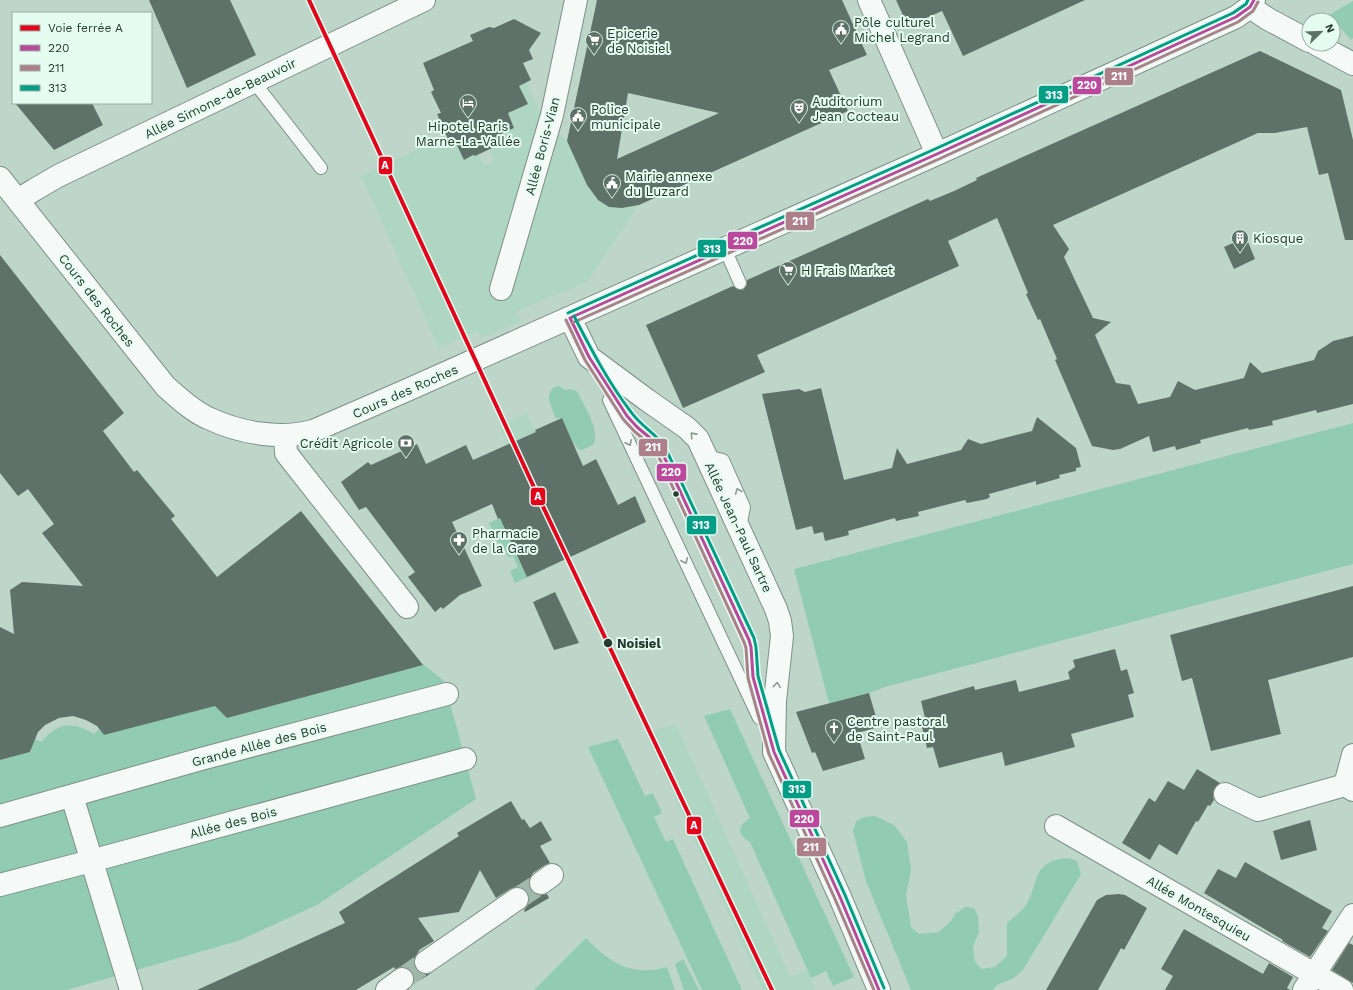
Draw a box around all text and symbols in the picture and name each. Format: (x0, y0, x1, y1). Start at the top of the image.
legend (12, 12, 152, 104)
north arrow (1301, 12, 1341, 52)
place label: Pôle culturel Michel Legrand (854, 15, 950, 45)
public building icon: Pôle culturel Michel Legrand (831, 19, 851, 44)
text: Voie ferrée A (48, 21, 123, 35)
text: N (1322, 22, 1337, 35)
place label: Epicerie de Noisiel (607, 26, 670, 56)
supermarket icon: Epicerie de Noisiel (584, 30, 604, 55)
text: 220 (48, 41, 69, 55)
street label: Allée Simone-de-Beauvoir (142, 55, 299, 142)
text: 211 (48, 61, 64, 75)
line badge: 211 (1104, 67, 1134, 86)
text: 211 (1111, 70, 1127, 83)
line badge: 220 (1072, 76, 1102, 95)
text: 220 (1077, 79, 1097, 92)
text: 313 (48, 81, 67, 95)
line badge: 313 (1038, 85, 1069, 104)
text: 313 (1045, 89, 1063, 102)
hotel icon: Hipotel Paris Marne-La-Vallée (458, 93, 478, 118)
place label: Auditorium Jean Cocteau (812, 94, 899, 124)
street label: Allée Boris-Vian (522, 95, 563, 197)
theatre icon: Auditorium Jean Cocteau (789, 98, 809, 123)
place label: Police municipale (591, 102, 661, 132)
public building icon: Police municipale (568, 106, 588, 131)
place label: Hipotel Paris Marne-La-Vallée (416, 119, 520, 149)
line badge: A (378, 156, 393, 175)
text: A (381, 159, 389, 172)
place label: Mairie annexe du Luzard (625, 169, 712, 199)
public building icon: Mairie annexe du Luzard (602, 173, 622, 198)
line badge: 211 (785, 211, 815, 231)
text: 211 (792, 215, 808, 228)
building icon: Kiosque (1230, 228, 1250, 253)
line badge: 220 (727, 231, 758, 250)
place label: Kiosque (1253, 231, 1303, 246)
text: 220 (733, 235, 753, 248)
line badge: 313 (697, 239, 727, 258)
text: 313 (703, 243, 721, 256)
street label: Cours des Roches (56, 251, 138, 350)
supermarket icon: H Frais Market (778, 260, 798, 285)
place label: H Frais Market (801, 263, 894, 278)
street label: Cours des Roches (350, 361, 460, 421)
one-way arrow (691, 432, 698, 440)
bank icon: Crédit Agricole (396, 433, 416, 458)
place label: Crédit Agricole (300, 436, 393, 451)
line badge: 211 (638, 438, 668, 457)
one-way arrow (624, 439, 632, 447)
text: 211 (645, 441, 661, 454)
street label: Allée Jean-Paul Sartre (702, 460, 775, 595)
line badge: 220 (656, 463, 687, 482)
text: 220 (661, 466, 681, 479)
line badge: A (530, 487, 546, 506)
one-way arrow (734, 488, 742, 495)
unlabelled marker (671, 489, 681, 499)
text: A (534, 490, 542, 503)
line badge: 313 (686, 515, 717, 535)
text: 313 (692, 519, 710, 532)
place label: Pharmacie de la Gare (472, 526, 539, 556)
pharmacy icon: Pharmacie de la Gare (449, 530, 469, 555)
one-way arrow (680, 557, 688, 564)
place label: Noisiel (617, 636, 661, 651)
marker: Noisiel (602, 637, 614, 649)
one-way arrow (772, 682, 781, 688)
place label: Centre pastoral de Saint-Paul (847, 714, 946, 744)
church icon: Centre pastoral de Saint-Paul (824, 718, 844, 743)
street label: Grande Allée des Bois (190, 719, 328, 770)
line badge: 313 (782, 780, 812, 799)
text: 313 (788, 783, 806, 796)
street label: Allée des Bois (188, 804, 278, 841)
line badge: 220 (789, 809, 820, 828)
text: 220 (794, 813, 814, 826)
line badge: A (686, 816, 702, 835)
text: A (690, 819, 698, 832)
line badge: 211 (796, 837, 827, 857)
text: 211 (803, 841, 819, 854)
street label: Allée Montesquieu (1144, 873, 1253, 944)

